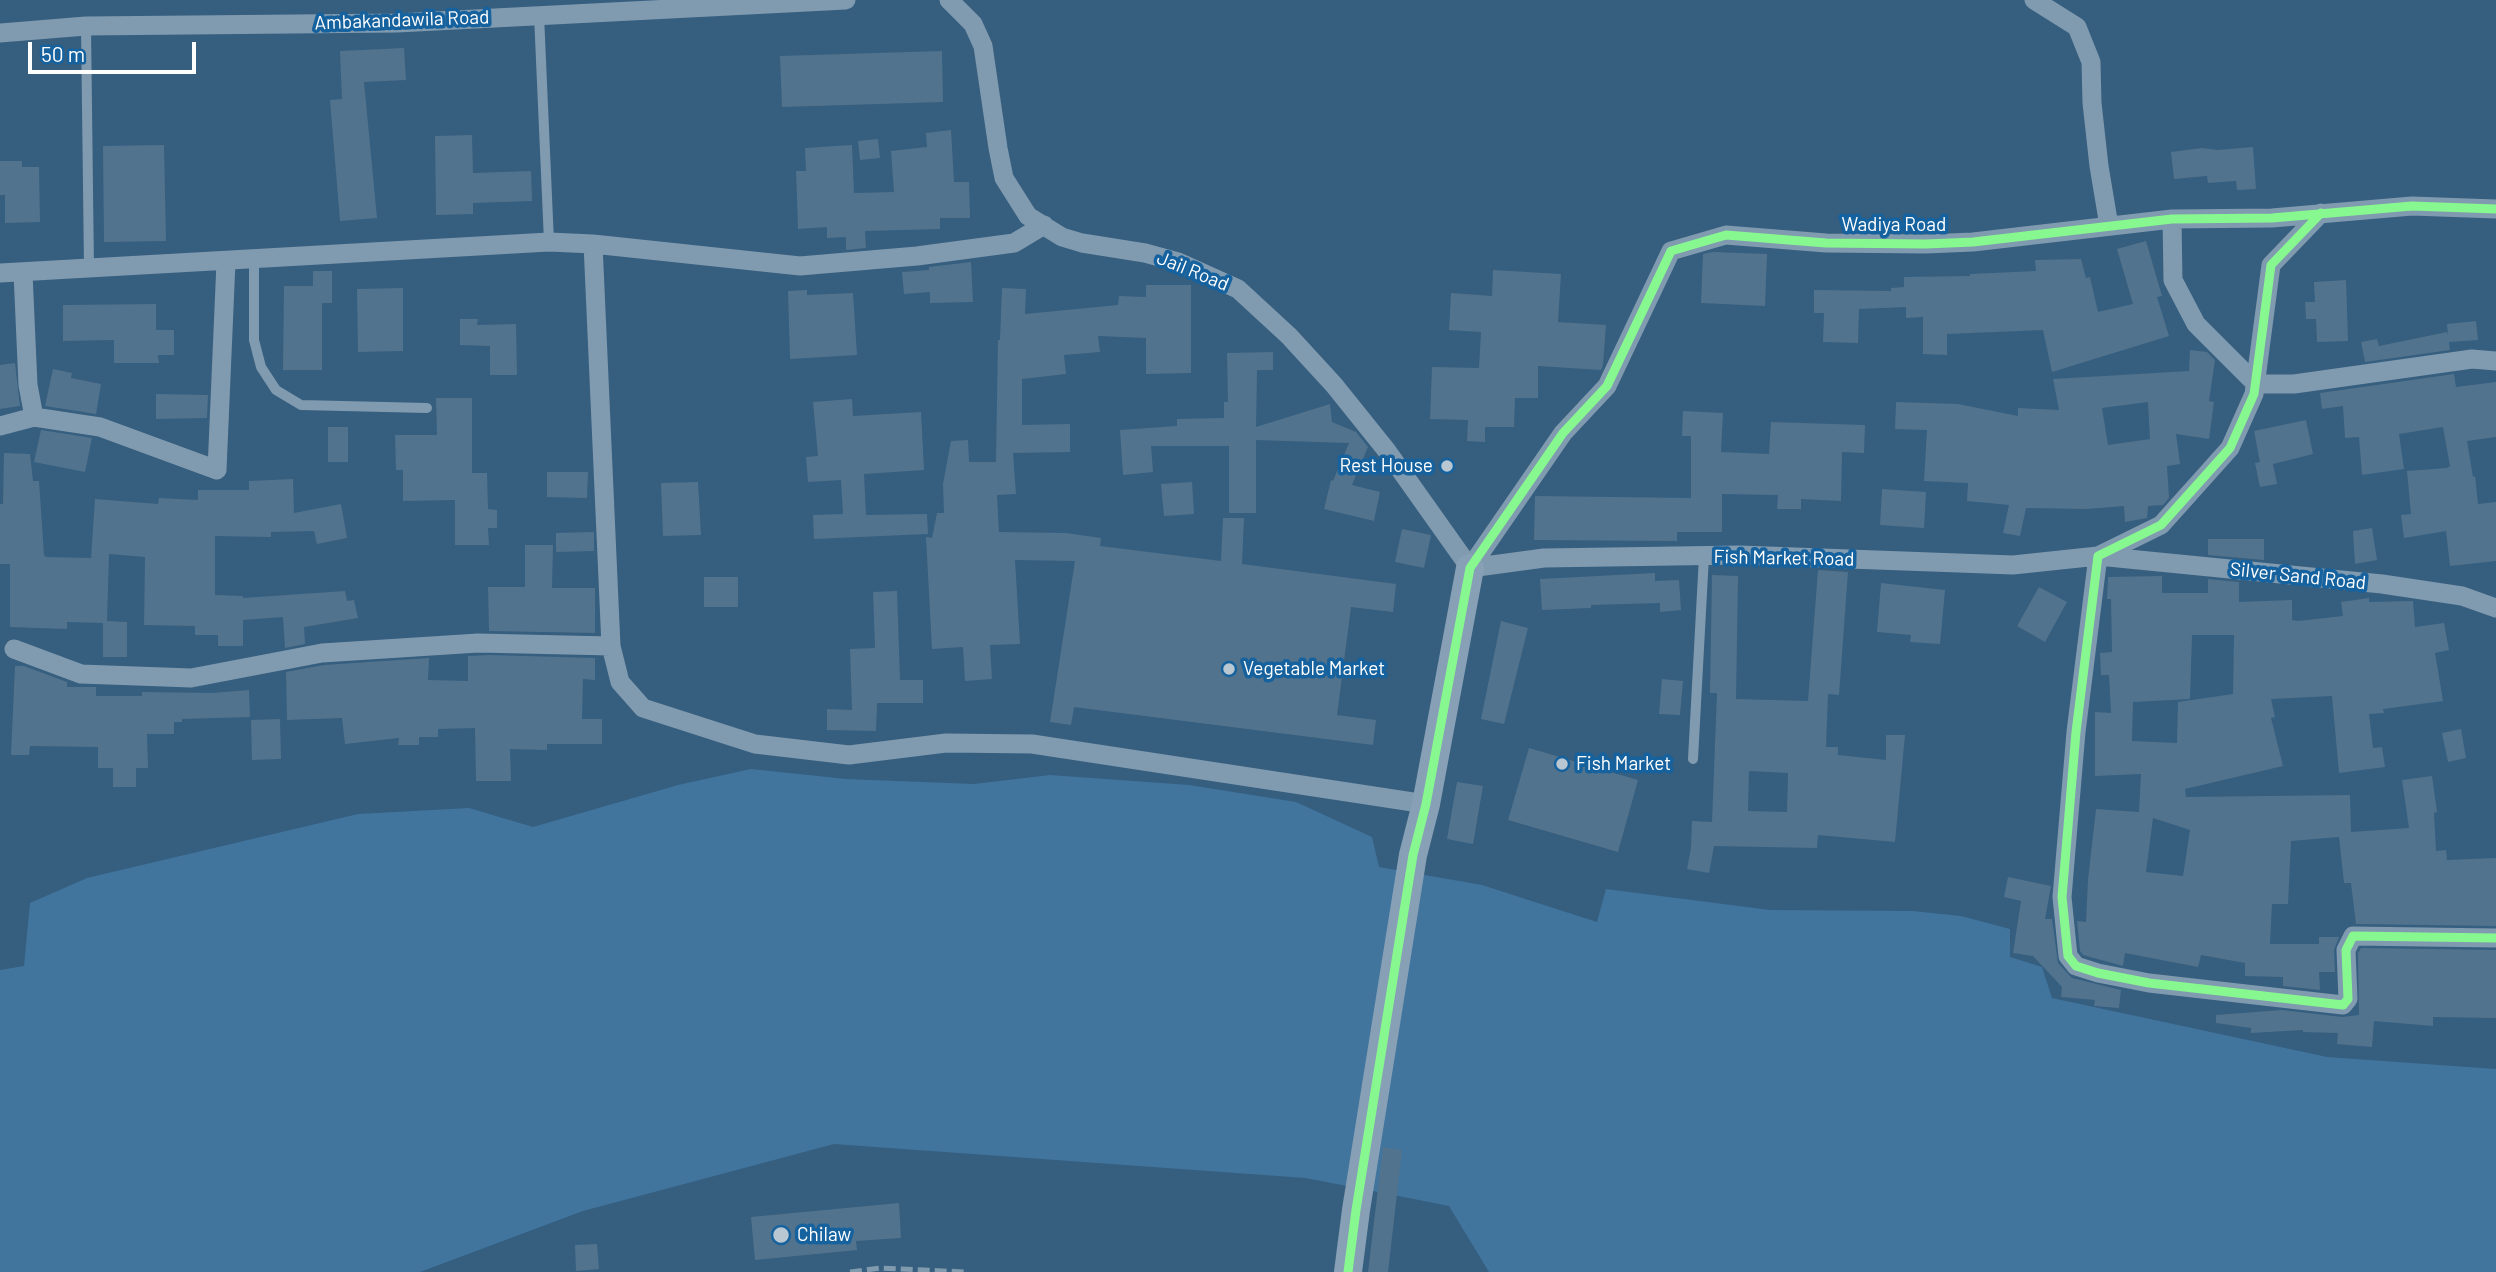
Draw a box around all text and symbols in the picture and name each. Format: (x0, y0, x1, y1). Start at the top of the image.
street label: Ambakandawila Road (314, 6, 490, 34)
scale bar (32, 28, 200, 72)
text: 50 m (41, 41, 85, 66)
street label: Wadiya Road (1842, 214, 1946, 236)
street label: Jail Road (1154, 246, 1232, 296)
place label: Rest House (1339, 455, 1433, 477)
marker: Rest House (1439, 458, 1455, 474)
street label: Fish Market Road (1713, 545, 1855, 571)
street label: Silver Sand Road (2229, 558, 2367, 594)
place label: Vegetable Market (1243, 658, 1385, 680)
marker: Vegetable Market (1221, 661, 1237, 677)
place label: Fish Market (1576, 753, 1671, 775)
marker: Fish Market (1554, 756, 1570, 772)
place label: Chilaw (797, 1224, 851, 1246)
marker: Chilaw (771, 1225, 791, 1245)

